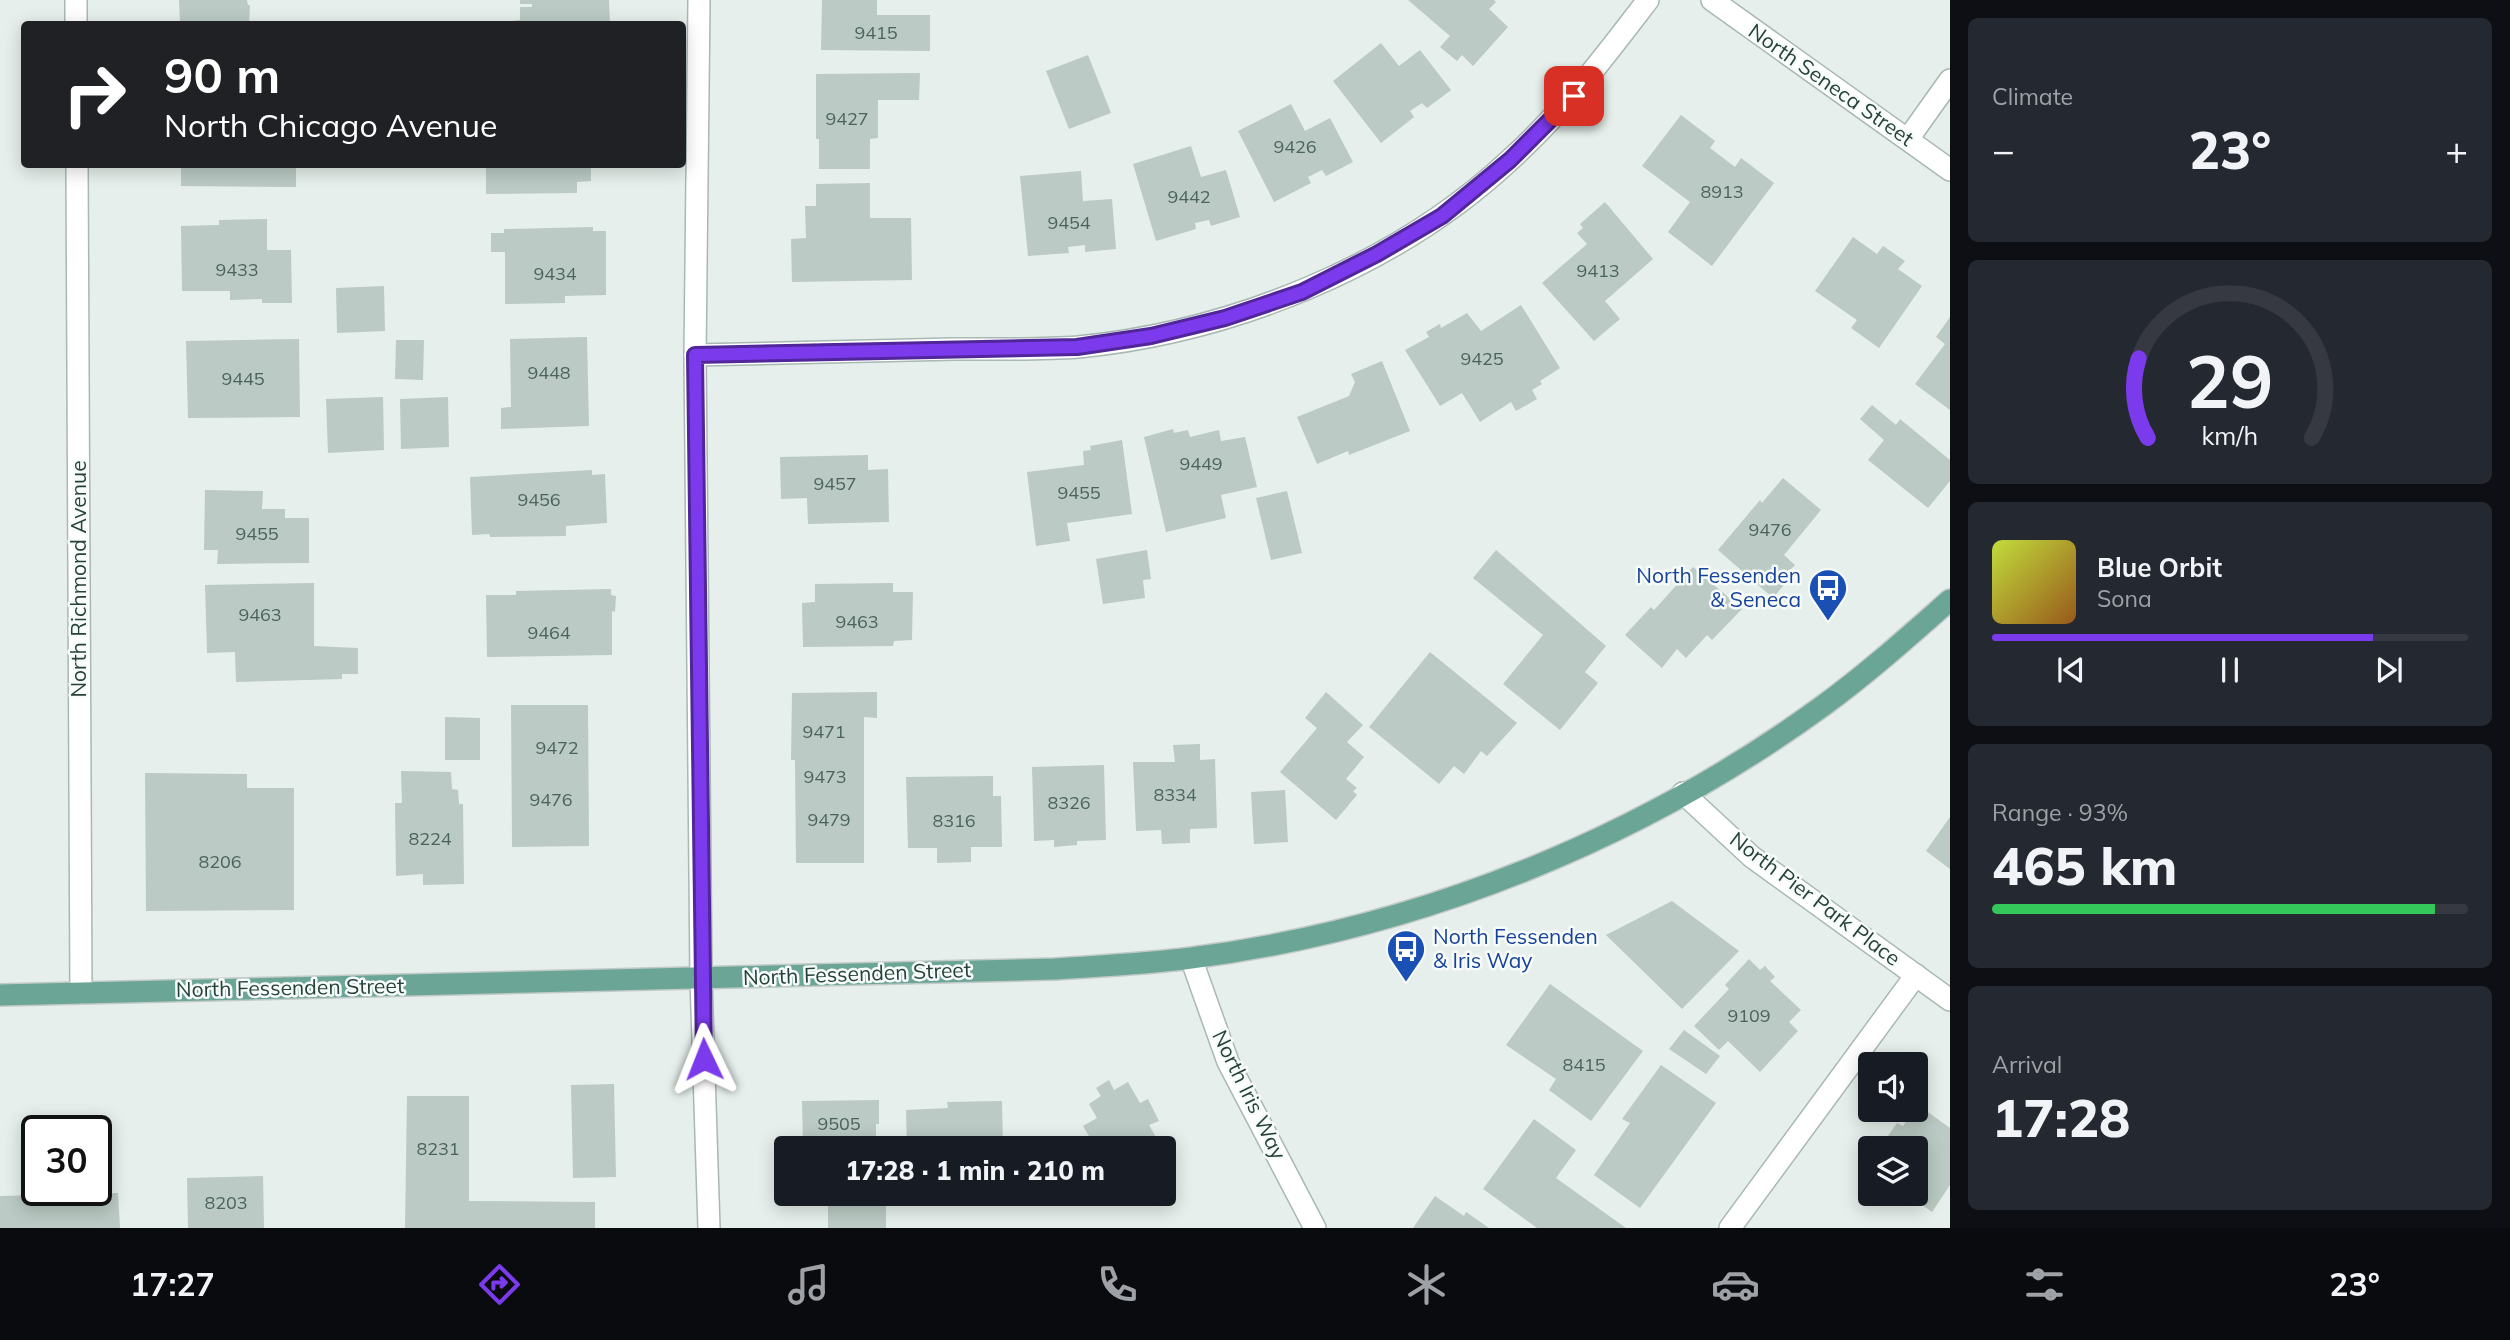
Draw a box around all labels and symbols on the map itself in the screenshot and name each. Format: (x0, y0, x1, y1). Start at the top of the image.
street label: North Seneca Street (1744, 17, 1919, 151)
house number: 9415 (854, 21, 898, 44)
pin (1544, 66, 1604, 126)
house number: 9427 (825, 107, 869, 130)
house number: 9426 (1273, 135, 1317, 158)
house number: 8913 (1700, 180, 1744, 203)
house number: 9442 (1167, 185, 1211, 208)
house number: 9454 (1047, 211, 1091, 234)
house number: 9433 (215, 258, 259, 281)
house number: 9413 (1576, 259, 1620, 282)
house number: 9434 (533, 262, 577, 285)
house number: 9425 (1460, 347, 1504, 370)
house number: 9448 (527, 361, 571, 384)
house number: 9445 (221, 367, 265, 390)
house number: 9449 (1179, 452, 1223, 475)
street label: North Richmond Avenue (65, 460, 91, 698)
house number: 9457 (813, 472, 857, 495)
house number: 9455 (1057, 481, 1101, 504)
house number: 9456 (517, 488, 561, 511)
house number: 9476 (1748, 518, 1792, 541)
house number: 9455 (235, 522, 279, 545)
place label: North Fessenden & Seneca (1636, 562, 1801, 612)
bus stop icon: North Fessenden & Seneca (1807, 567, 1849, 622)
house number: 9463 (238, 603, 282, 626)
house number: 9463 (835, 610, 879, 633)
house number: 9464 (527, 621, 571, 644)
house number: 9471 (802, 720, 846, 743)
house number: 9472 (535, 736, 579, 759)
house number: 9473 (803, 765, 847, 788)
house number: 8334 (1153, 783, 1197, 806)
house number: 9476 (529, 788, 573, 811)
house number: 8326 (1047, 791, 1091, 814)
house number: 9479 (807, 808, 851, 831)
house number: 8316 (932, 809, 976, 832)
street label: North Pier Park Place (1725, 826, 1906, 971)
house number: 8224 (408, 827, 452, 850)
house number: 8206 (198, 850, 242, 873)
place label: North Fessenden & Iris Way (1433, 923, 1598, 973)
bus stop icon: North Fessenden & Iris Way (1385, 928, 1427, 983)
street label: North Fessenden Street (742, 956, 971, 990)
street label: North Fessenden Street (176, 972, 404, 1002)
house number: 9109 (1727, 1004, 1771, 1027)
position arrow (667, 1022, 741, 1096)
street label: North Iris Way (1207, 1026, 1292, 1164)
house number: 8415 (1562, 1053, 1606, 1076)
house number: 9505 (817, 1112, 861, 1135)
speed limit sign: 30 (21, 1115, 112, 1206)
house number: 8231 (416, 1137, 460, 1160)
house number: 8203 (204, 1191, 248, 1214)

